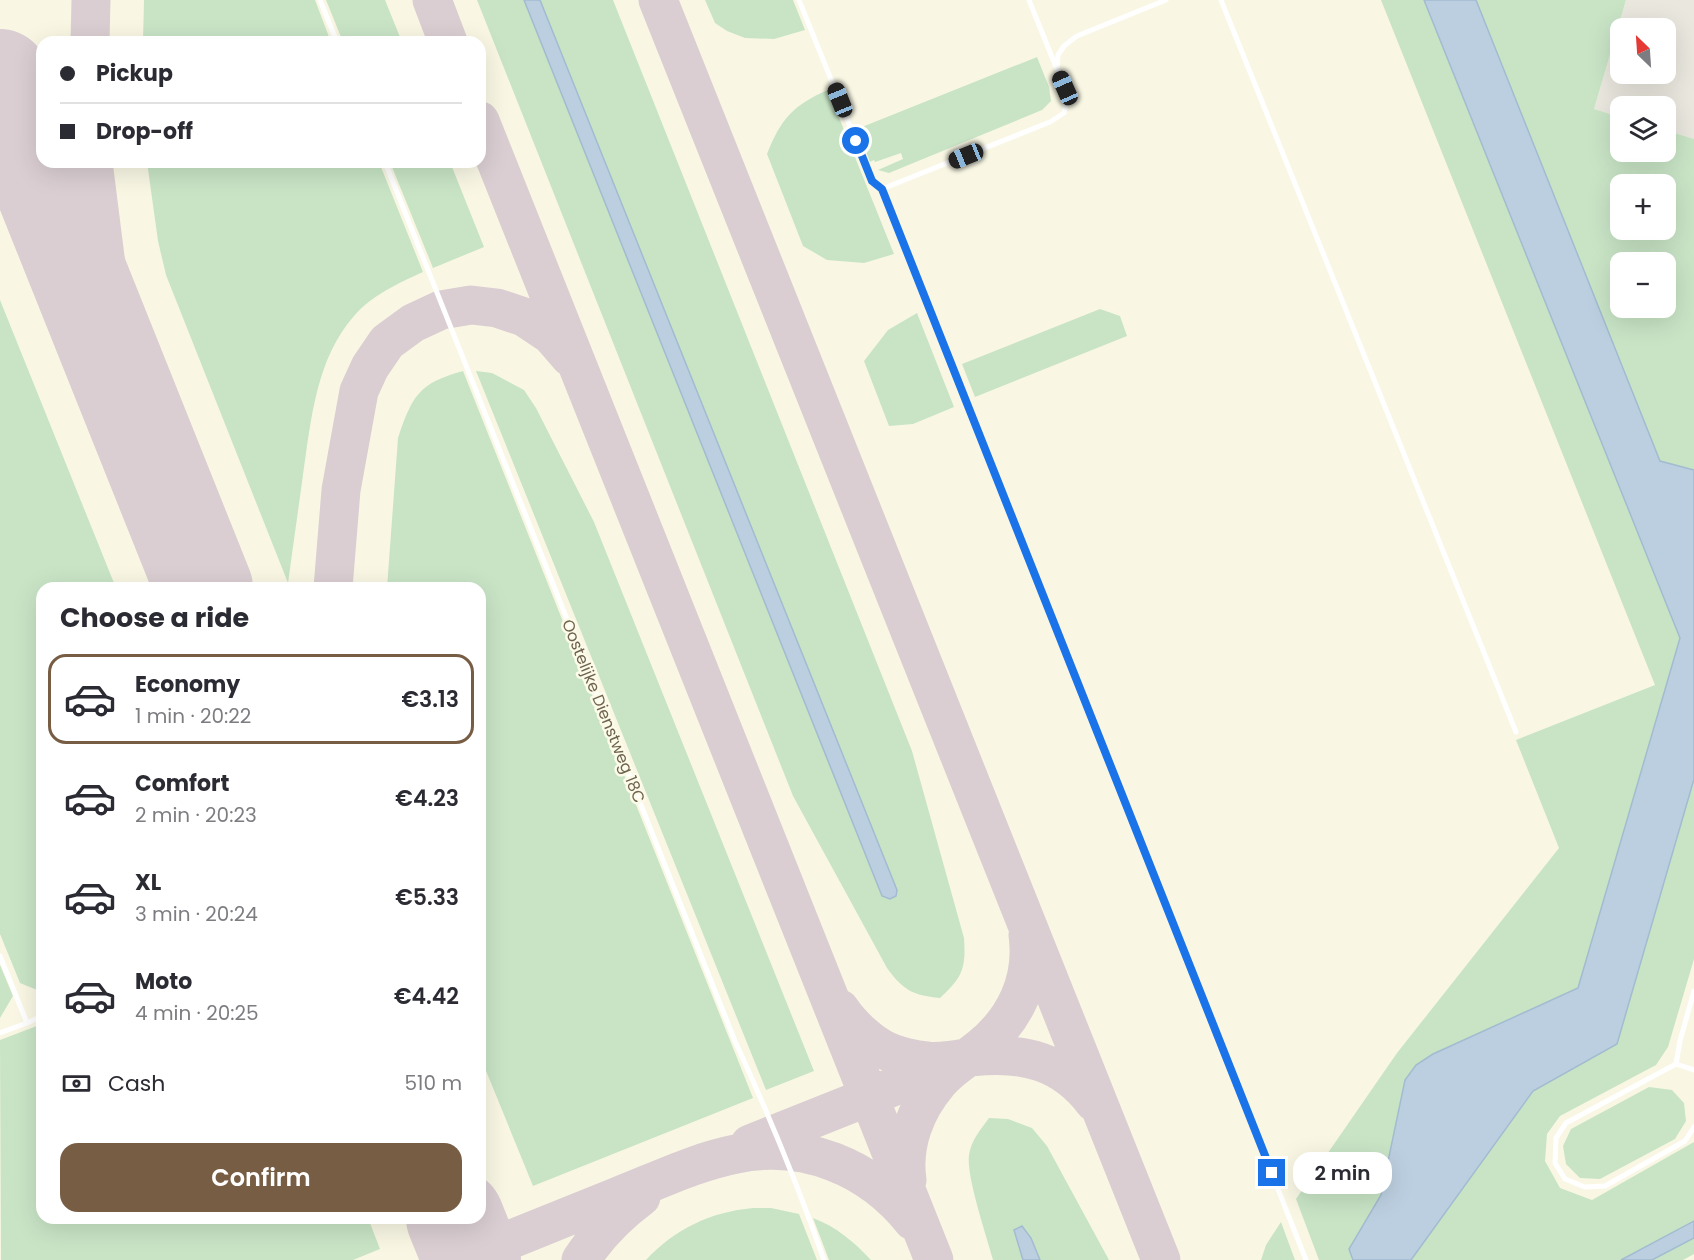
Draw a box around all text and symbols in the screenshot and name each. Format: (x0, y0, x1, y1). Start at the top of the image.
north arrow (1610, 18, 1676, 84)
map controls (1610, 18, 1676, 318)
text: Pickup (96, 58, 173, 89)
car (1049, 68, 1081, 108)
car (825, 80, 855, 120)
button: layers (1610, 96, 1676, 162)
text: Drop-off (96, 116, 193, 147)
route start (842, 127, 869, 154)
car (946, 141, 986, 171)
button: + (1610, 174, 1676, 240)
button: − (1610, 252, 1676, 318)
text: Choose a ride (60, 599, 249, 636)
street label: Oostelijke Dienstweg 18C (556, 616, 651, 807)
text: Economy (135, 669, 240, 700)
icon: car (63, 672, 117, 726)
text: €3.13 (401, 684, 459, 715)
text: 1 min · 20:22 (135, 702, 251, 730)
text: Comfort (135, 768, 229, 799)
icon: car (63, 771, 117, 825)
text: €4.23 (395, 783, 459, 814)
text: 2 min · 20:23 (135, 801, 257, 829)
text: XL (135, 867, 161, 898)
icon: car (63, 870, 117, 924)
text: €5.33 (395, 882, 459, 913)
text: 3 min · 20:24 (135, 900, 258, 928)
text: Moto (135, 966, 192, 997)
icon: car (63, 969, 117, 1023)
text: €4.42 (394, 981, 459, 1012)
text: 4 min · 20:25 (135, 999, 259, 1027)
icon: cash (60, 1067, 93, 1100)
text: Cash (108, 1068, 165, 1099)
text: 510 m (405, 1069, 462, 1097)
button: Confirm (60, 1143, 462, 1212)
callout: 2 min (1293, 1152, 1392, 1194)
route end (1258, 1159, 1285, 1186)
text: 2 min (1315, 1159, 1370, 1187)

